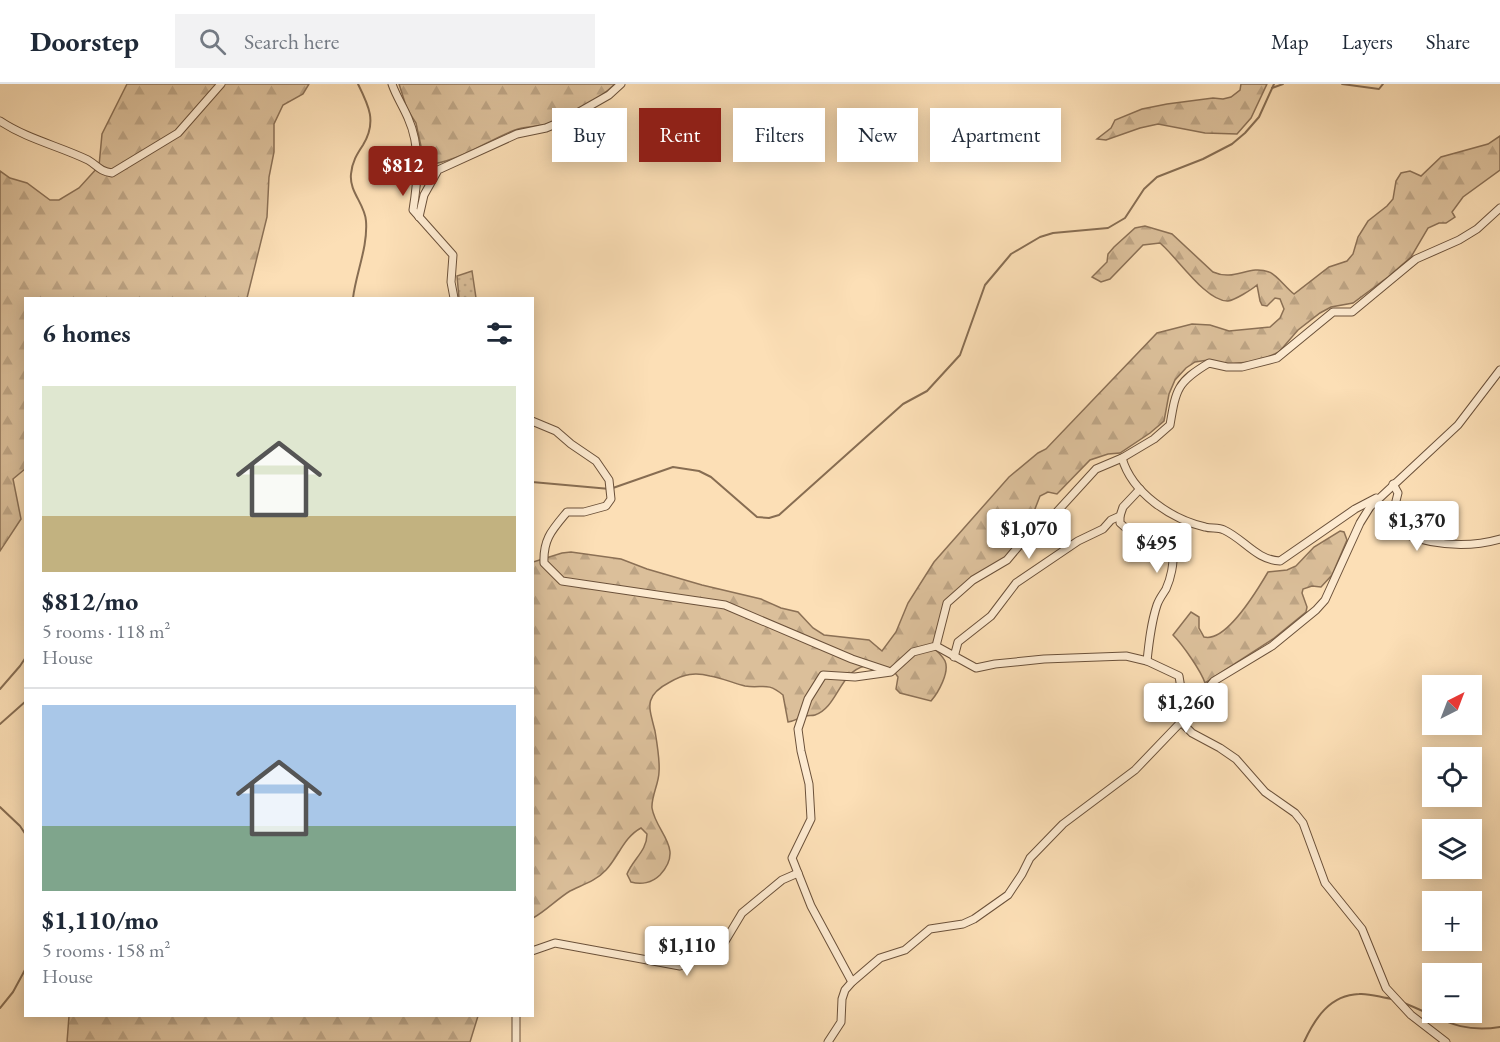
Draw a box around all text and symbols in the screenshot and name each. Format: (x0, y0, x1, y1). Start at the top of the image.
search box (175, 14, 595, 68)
text: Doorstep (30, 23, 139, 59)
icon: search (196, 25, 229, 58)
text: Search here (244, 27, 339, 56)
text: Map (1271, 28, 1309, 55)
text: Layers (1342, 28, 1393, 55)
text: Share (1426, 28, 1470, 55)
chip: Buy (552, 108, 627, 162)
chip: Rent (639, 108, 721, 162)
chip: Filters (733, 108, 825, 162)
chip: New (837, 108, 918, 162)
chip: Apartment (930, 108, 1061, 162)
pin: $812 (367, 146, 439, 197)
text: $812 (383, 152, 423, 178)
text: 6 homes (42, 316, 131, 350)
icon: filters (483, 317, 516, 350)
icon: home (225, 425, 333, 533)
pin: $1,370 (1368, 501, 1466, 552)
text: $1,370 (1389, 507, 1445, 533)
pin: $1,070 (980, 509, 1078, 560)
text: $1,070 (1001, 515, 1057, 541)
pin: $495 (1121, 523, 1193, 574)
text: $495 (1137, 529, 1177, 555)
text: $812/mo (42, 584, 138, 618)
text: 5 rooms · 118 m² (42, 618, 170, 644)
text: House (42, 644, 93, 670)
north arrow (1422, 675, 1482, 735)
map controls (1422, 675, 1482, 1023)
pin: $1,260 (1137, 683, 1235, 734)
text: $1,260 (1158, 689, 1214, 715)
icon: home (225, 744, 333, 852)
button: locate (1422, 747, 1482, 807)
button: layers (1422, 819, 1482, 879)
button: + (1422, 891, 1482, 951)
text: $1,110/mo (42, 903, 158, 937)
pin: $1,110 (638, 926, 736, 977)
text: $1,110 (659, 932, 715, 958)
text: 5 rooms · 158 m² (42, 937, 170, 963)
text: House (42, 963, 93, 989)
button: − (1422, 963, 1482, 1023)

